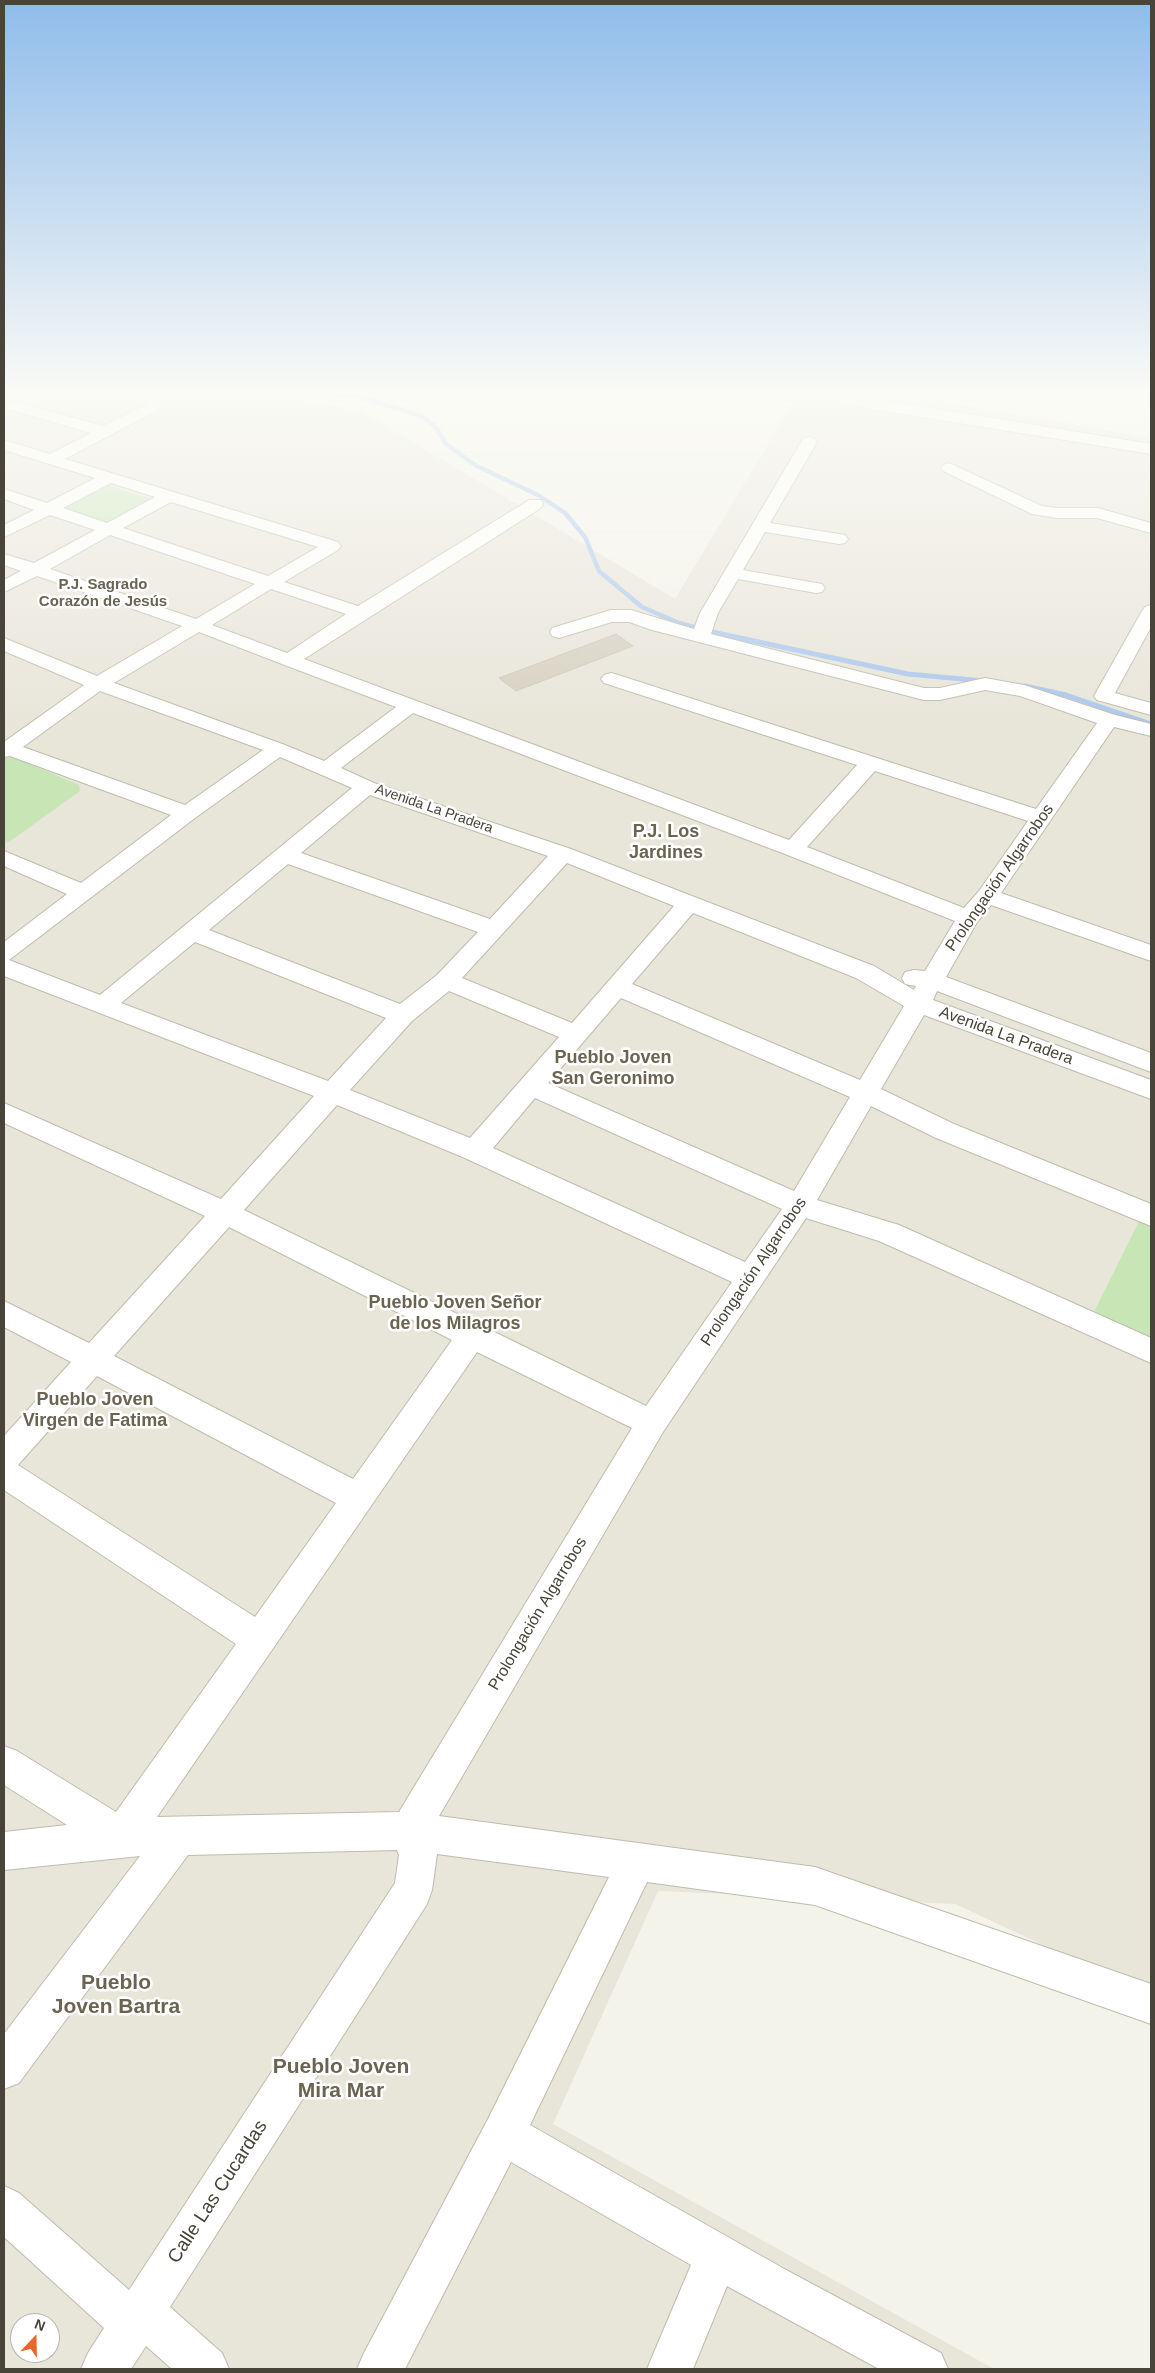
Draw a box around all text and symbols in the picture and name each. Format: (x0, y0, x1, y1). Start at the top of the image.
district label: P.J. Sagrado Corazón de Jesús (39, 576, 167, 611)
street label: Avenida La Pradera (373, 781, 495, 837)
street label: Prolongación Algarrobos (942, 801, 1058, 955)
district label: P.J. Los Jardines (629, 821, 703, 864)
street label: Avenida La Pradera (936, 1003, 1076, 1069)
district label: Pueblo Joven San Geronimo (551, 1047, 675, 1090)
street label: Prolongación Algarrobos (697, 1194, 811, 1350)
district label: Pueblo Joven Señor de los Milagros (368, 1292, 542, 1335)
district label: Pueblo Joven Virgen de Fatima (23, 1389, 167, 1432)
street label: Prolongación Algarrobos (485, 1534, 591, 1694)
district label: Pueblo Joven Bartra (52, 1970, 180, 2020)
district label: Pueblo Joven Mira Mar (273, 2054, 409, 2104)
street label: Calle Las Cucardas (163, 2116, 273, 2268)
north arrow (10, 2313, 60, 2363)
text: N (32, 2316, 48, 2334)

